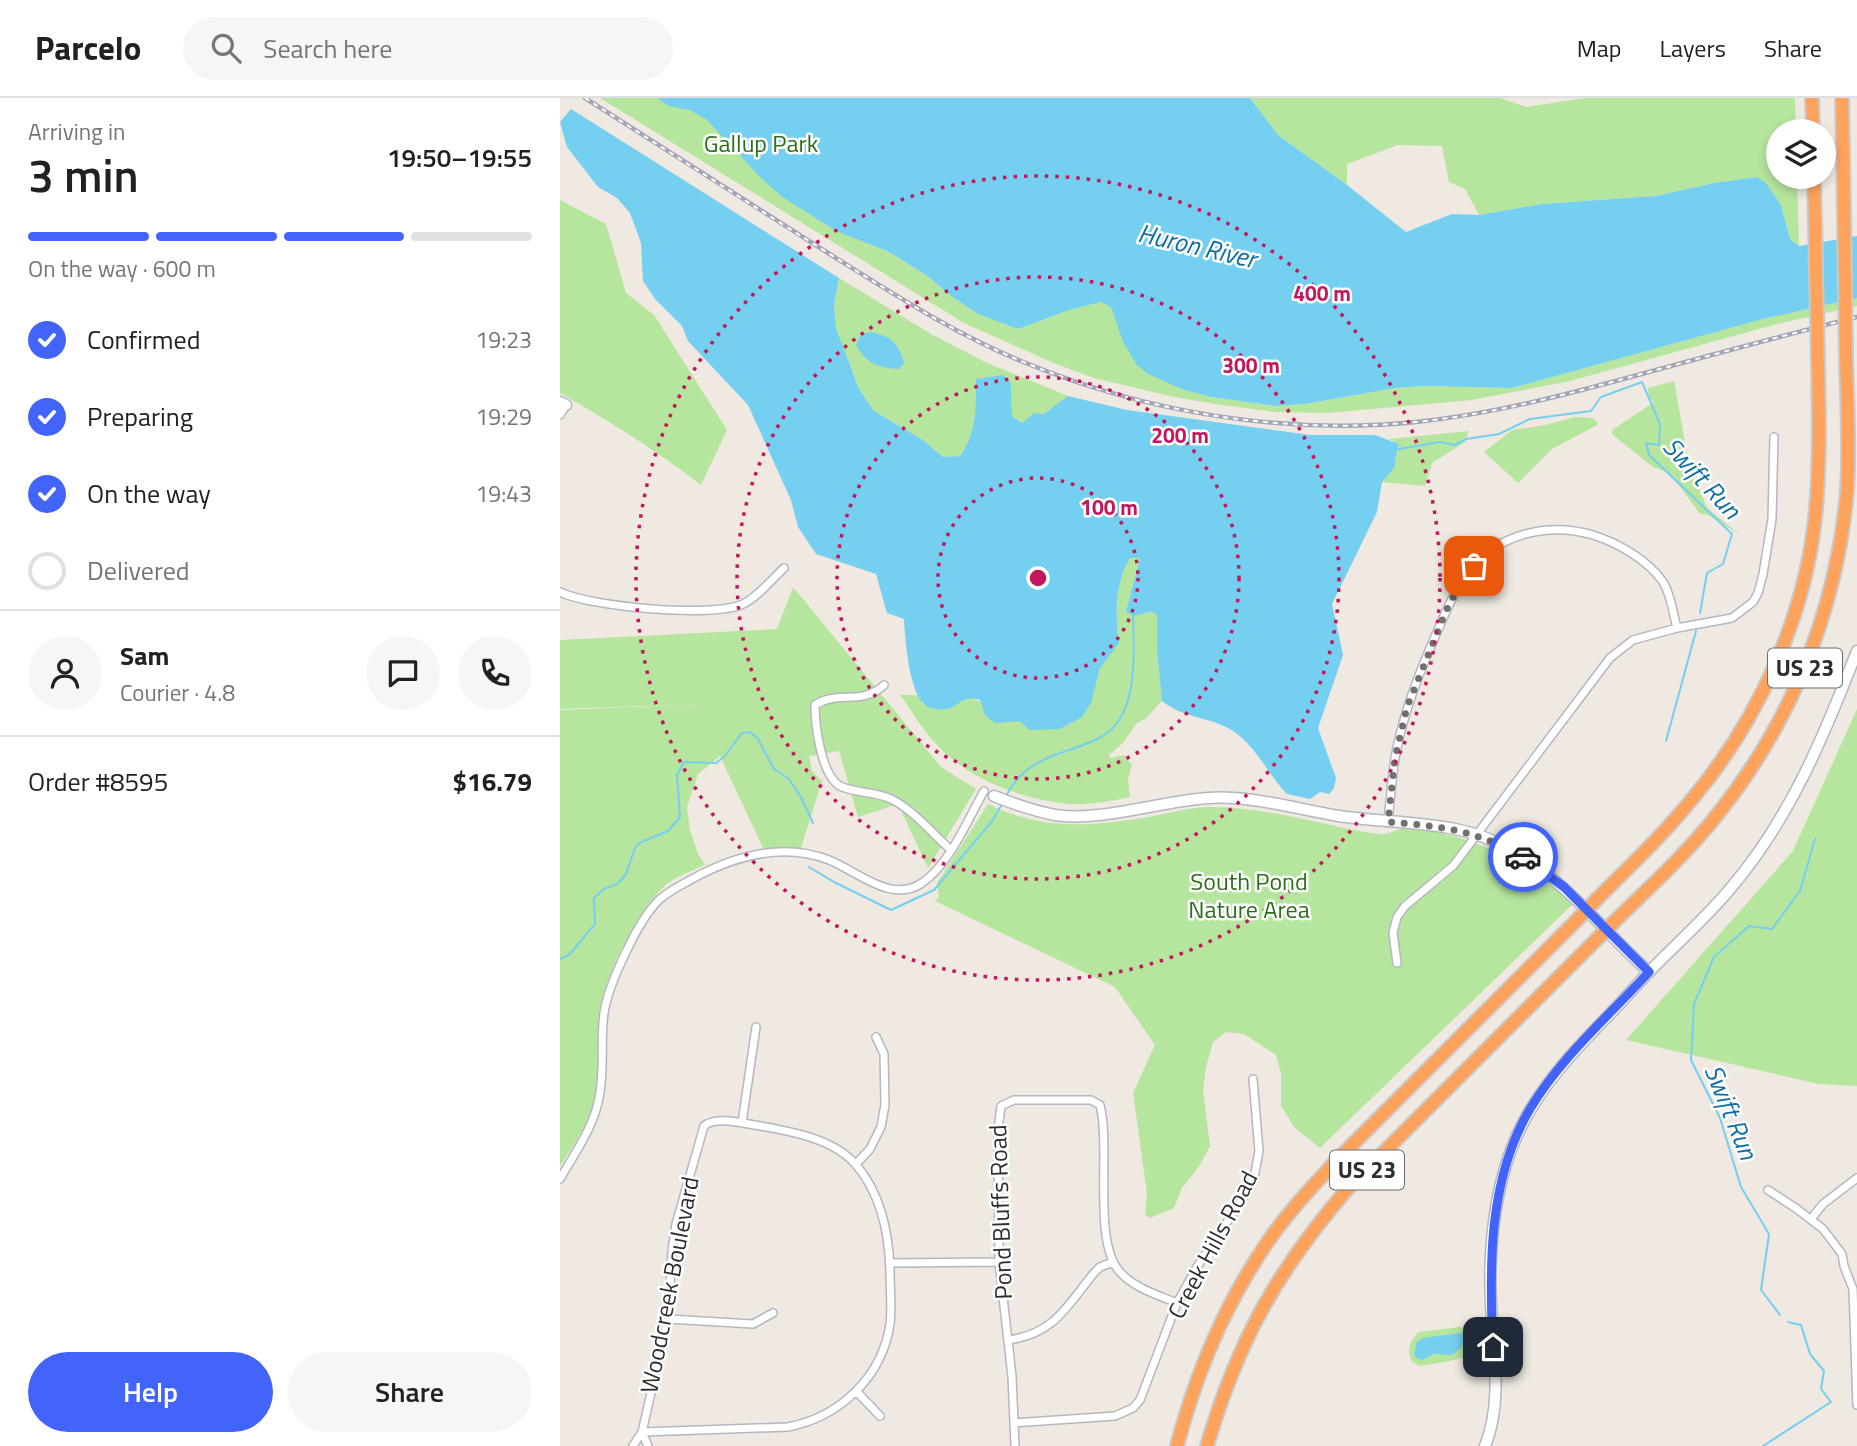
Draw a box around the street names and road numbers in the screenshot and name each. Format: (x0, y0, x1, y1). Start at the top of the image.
road number: US 23 (1768, 648, 1842, 688)
street label: Pond Bluffs Road (979, 1124, 1021, 1300)
road number: US 23 (1330, 1150, 1404, 1190)
street label: Creek Hills Road (1158, 1164, 1266, 1325)
street label: Woodcreek Boulevard (630, 1173, 708, 1396)

